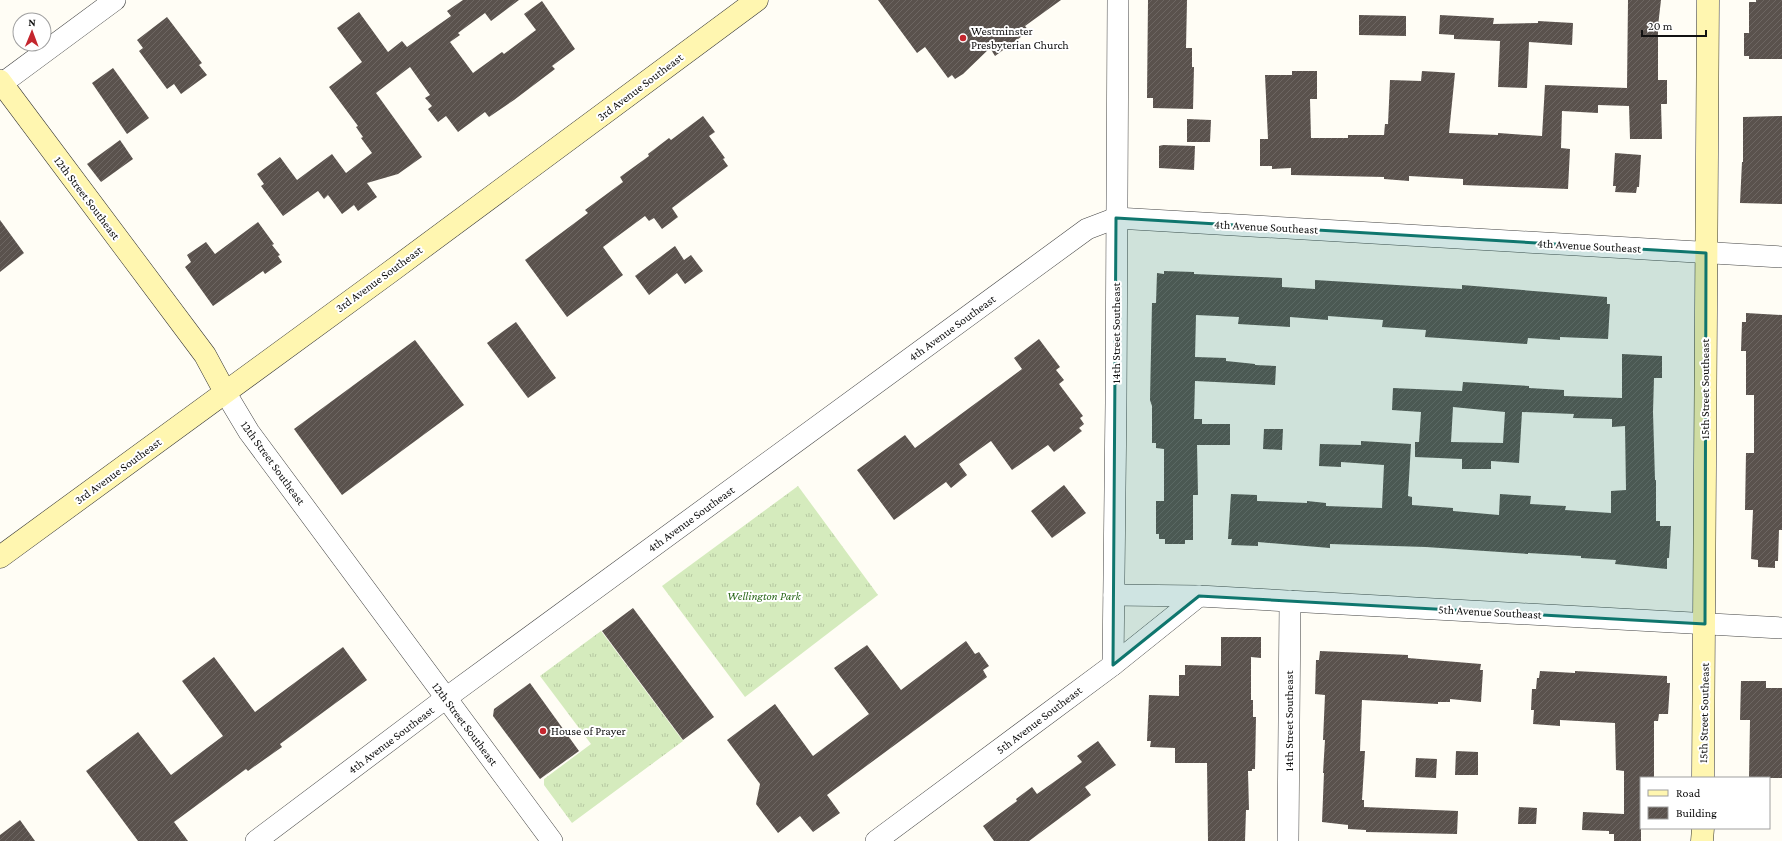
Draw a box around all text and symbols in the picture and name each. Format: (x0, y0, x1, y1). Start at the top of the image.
north arrow (12, 12, 52, 52)
scale bar (1642, 12, 1706, 38)
text: N (28, 16, 37, 28)
text: 20 m (1648, 19, 1673, 33)
place label: Westminster Presbyterian Church (971, 24, 1069, 52)
marker: Westminster Presbyterian Church (958, 33, 968, 43)
street label: 3rd Avenue Southeast (594, 50, 686, 124)
street label: 12th Street Southeast (51, 154, 123, 243)
street label: 4th Avenue Southeast (1214, 217, 1319, 237)
street label: 4th Avenue Southeast (1537, 236, 1642, 256)
street label: 3rd Avenue Southeast (333, 242, 426, 315)
street label: 14th Street Southeast (1109, 281, 1123, 384)
street label: 4th Avenue Southeast (906, 291, 999, 364)
street label: 15th Street Southeast (1698, 338, 1712, 439)
street label: 12th Street Southeast (238, 418, 309, 509)
street label: 3rd Avenue Southeast (72, 434, 165, 507)
street label: 4th Avenue Southeast (645, 482, 738, 555)
park label: Wellington Park (727, 589, 801, 603)
street label: 5th Avenue Southeast (1438, 602, 1543, 622)
street label: 15th Street Southeast (1696, 662, 1712, 763)
street label: 14th Street Southeast (1282, 669, 1296, 772)
street label: 12th Street Southeast (429, 680, 501, 769)
street label: 5th Avenue Southeast (993, 683, 1085, 757)
street label: 4th Avenue Southeast (345, 702, 438, 777)
place label: House of Prayer (551, 724, 626, 738)
marker: House of Prayer (538, 726, 548, 736)
legend (1640, 777, 1770, 829)
text: Road (1676, 786, 1701, 800)
text: Building (1676, 806, 1717, 820)

